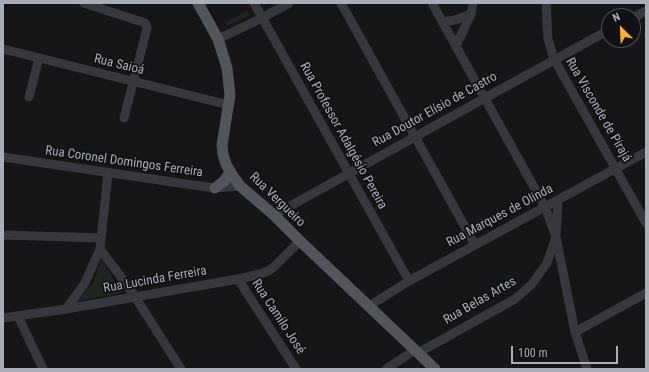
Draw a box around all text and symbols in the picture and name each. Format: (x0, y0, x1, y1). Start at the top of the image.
north arrow (601, 8, 641, 48)
text: N (611, 10, 622, 25)
street label: Rua Saioá (92, 51, 146, 79)
street label: Rua Visconde de Pirajá (562, 55, 634, 165)
street label: Rua Professor Adalgésio Pereira (296, 60, 390, 212)
street label: Rua Doutor Elísio de Castro (370, 69, 500, 151)
street label: Rua Coronel Domingos Ferreira (44, 143, 204, 181)
street label: Rua Vergueiro (246, 170, 308, 230)
street label: Rua Marques de Olinda (444, 181, 556, 251)
street label: Rua Lucinda Ferreira (102, 263, 208, 297)
street label: Rua Belas Artes (441, 274, 519, 328)
street label: Rua Camilo José (248, 277, 308, 357)
scale bar (513, 338, 620, 364)
text: 100 m (518, 346, 548, 360)

